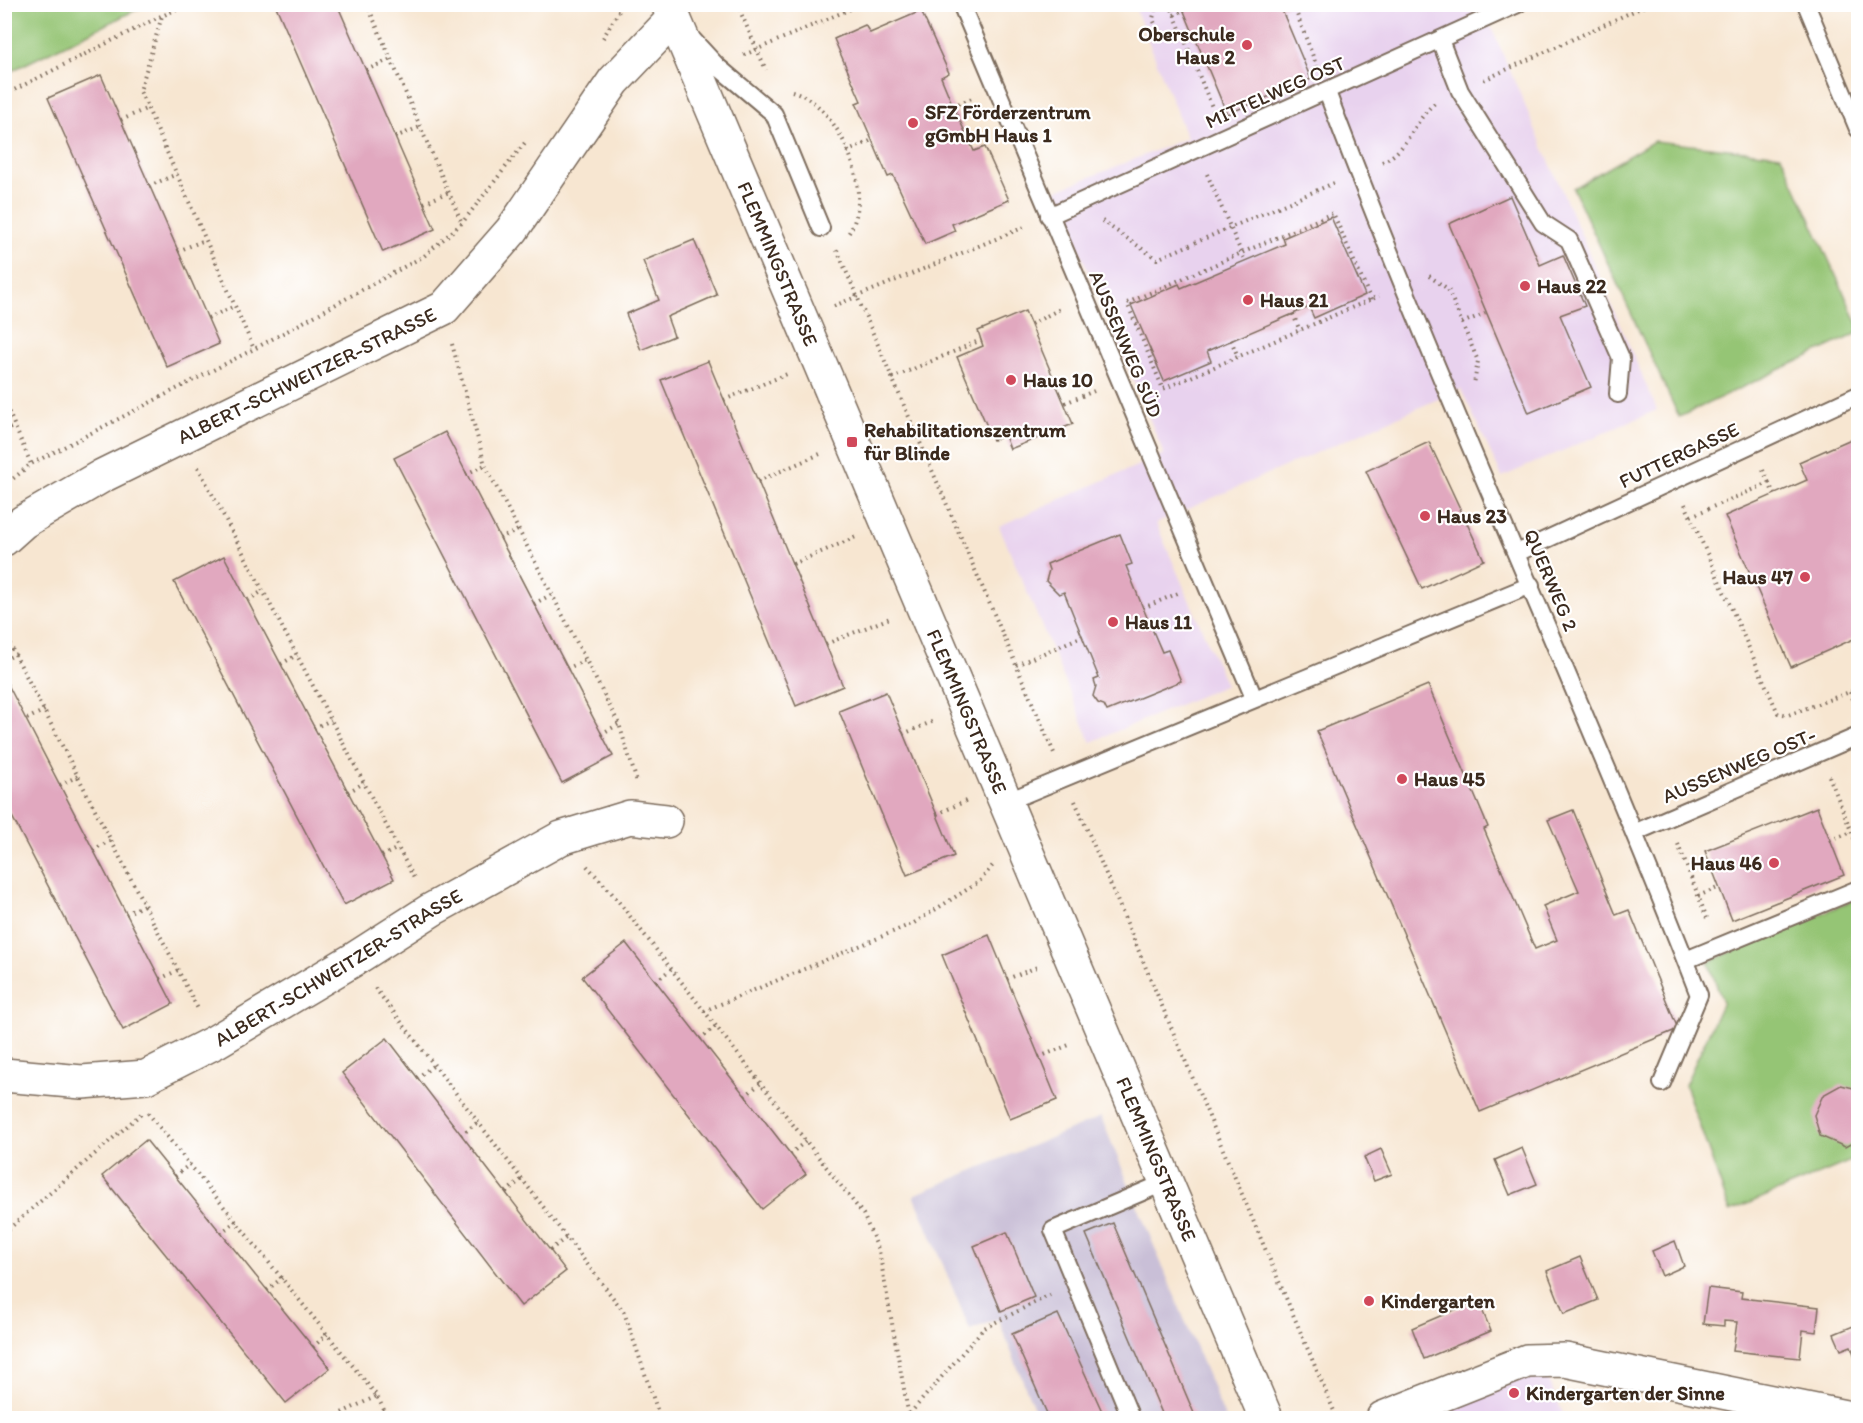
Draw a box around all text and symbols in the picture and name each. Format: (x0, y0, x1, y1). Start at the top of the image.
place label: Oberschule Haus 2 (1138, 22, 1235, 69)
marker: Oberschule Haus 2 (1240, 38, 1254, 52)
street label: MITTELWEG OST (1201, 50, 1349, 134)
place label: SFZ Förderzentrum gGmbH Haus 1 (925, 100, 1091, 148)
marker: SFZ Förderzentrum gGmbH Haus 1 (906, 116, 920, 130)
street label: FLEMMINGSTRASSE (732, 178, 823, 350)
street label: AUSSENWEG SÜD (1084, 267, 1168, 421)
place label: Haus 22 (1537, 274, 1607, 298)
marker: Haus 22 (1518, 279, 1532, 293)
place label: Haus 21 (1260, 288, 1329, 312)
marker: Haus 21 (1241, 293, 1255, 307)
street label: ALBERT-SCHWEITZER-STRASSE (173, 302, 440, 449)
place label: Haus 10 (1023, 368, 1093, 392)
marker: Haus 10 (1004, 373, 1018, 387)
street label: FUTTERGASSE (1615, 417, 1743, 493)
place label: Rehabilitationszentrum für Blinde (864, 418, 1066, 465)
marker: Rehabilitationszentrum für Blinde (845, 435, 859, 449)
place label: Haus 23 (1437, 504, 1507, 528)
marker: Haus 23 (1418, 509, 1432, 523)
street label: QUERWEG 2 (1519, 525, 1583, 635)
place label: Haus 47 (1722, 565, 1793, 589)
marker: Haus 47 (1798, 570, 1812, 584)
place label: Haus 11 (1125, 610, 1193, 634)
marker: Haus 11 (1106, 615, 1120, 629)
street label: FLEMMINGSTRASSE (922, 625, 1013, 797)
street label: AUSSENWEG OST- (1659, 722, 1819, 808)
place label: Haus 45 (1414, 767, 1486, 791)
marker: Haus 45 (1395, 772, 1409, 786)
place label: Haus 46 (1691, 851, 1762, 875)
marker: Haus 46 (1767, 856, 1781, 870)
street label: ALBERT-SCHWEITZER-STRASSE (210, 883, 466, 1052)
street label: FLEMMINGSTRASSE (1111, 1073, 1202, 1245)
place label: Kindergarten (1381, 1289, 1496, 1314)
marker: Kindergarten (1362, 1294, 1376, 1308)
place label: Kindergarten der Sinne (1526, 1381, 1725, 1406)
marker: Kindergarten der Sinne (1507, 1386, 1521, 1400)

